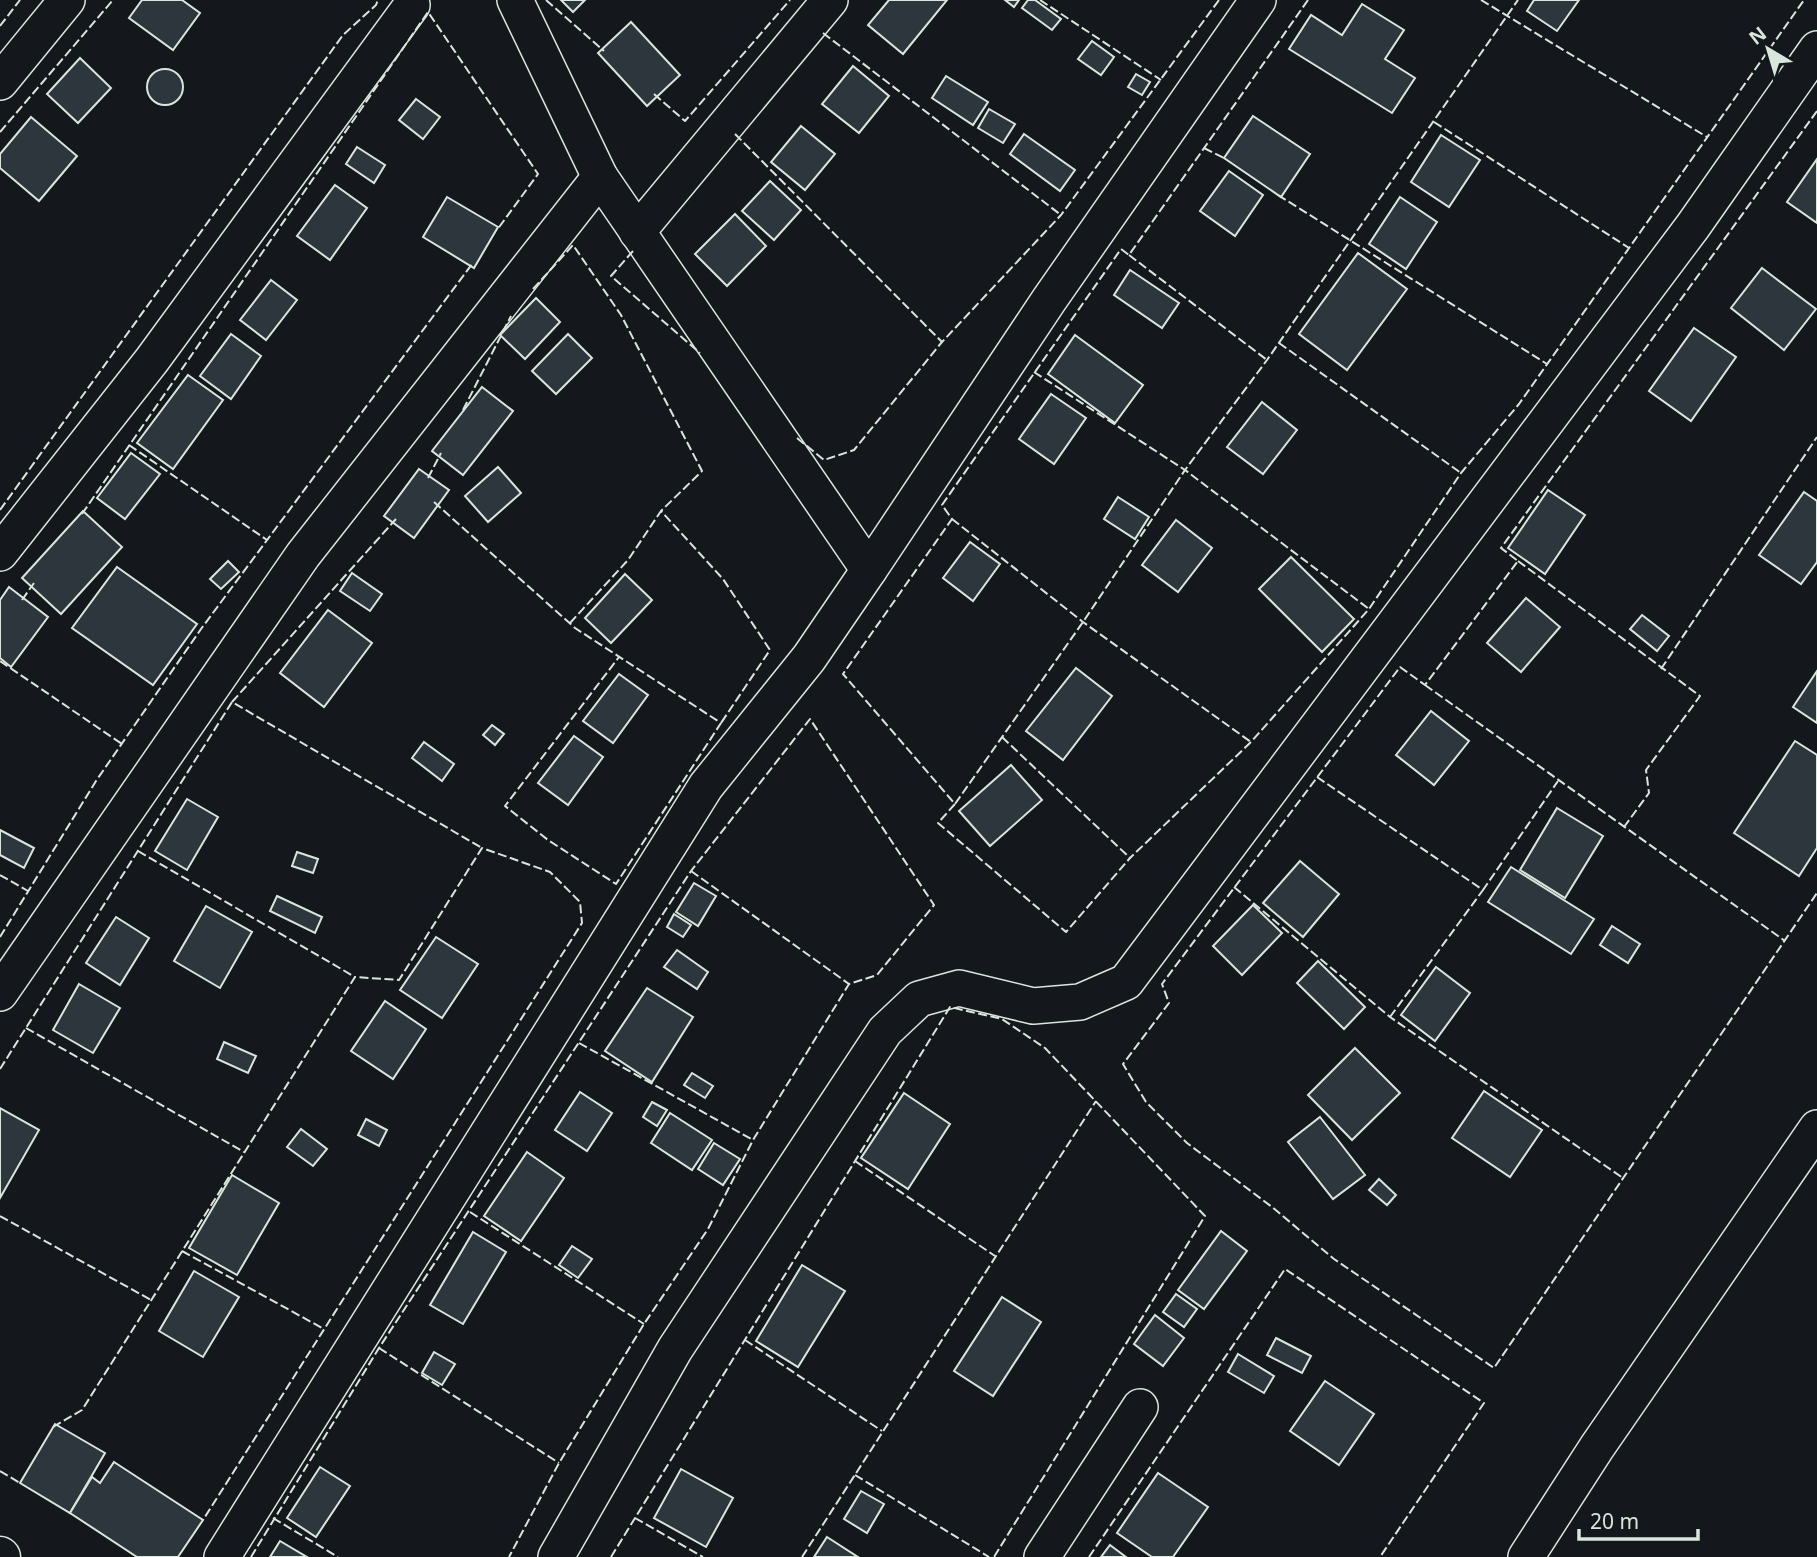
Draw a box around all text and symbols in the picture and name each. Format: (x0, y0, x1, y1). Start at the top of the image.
north arrow (1733, 14, 1803, 84)
text: N (1743, 21, 1772, 51)
scale bar (1579, 1498, 1698, 1542)
text: 20 m (1590, 1507, 1639, 1535)

